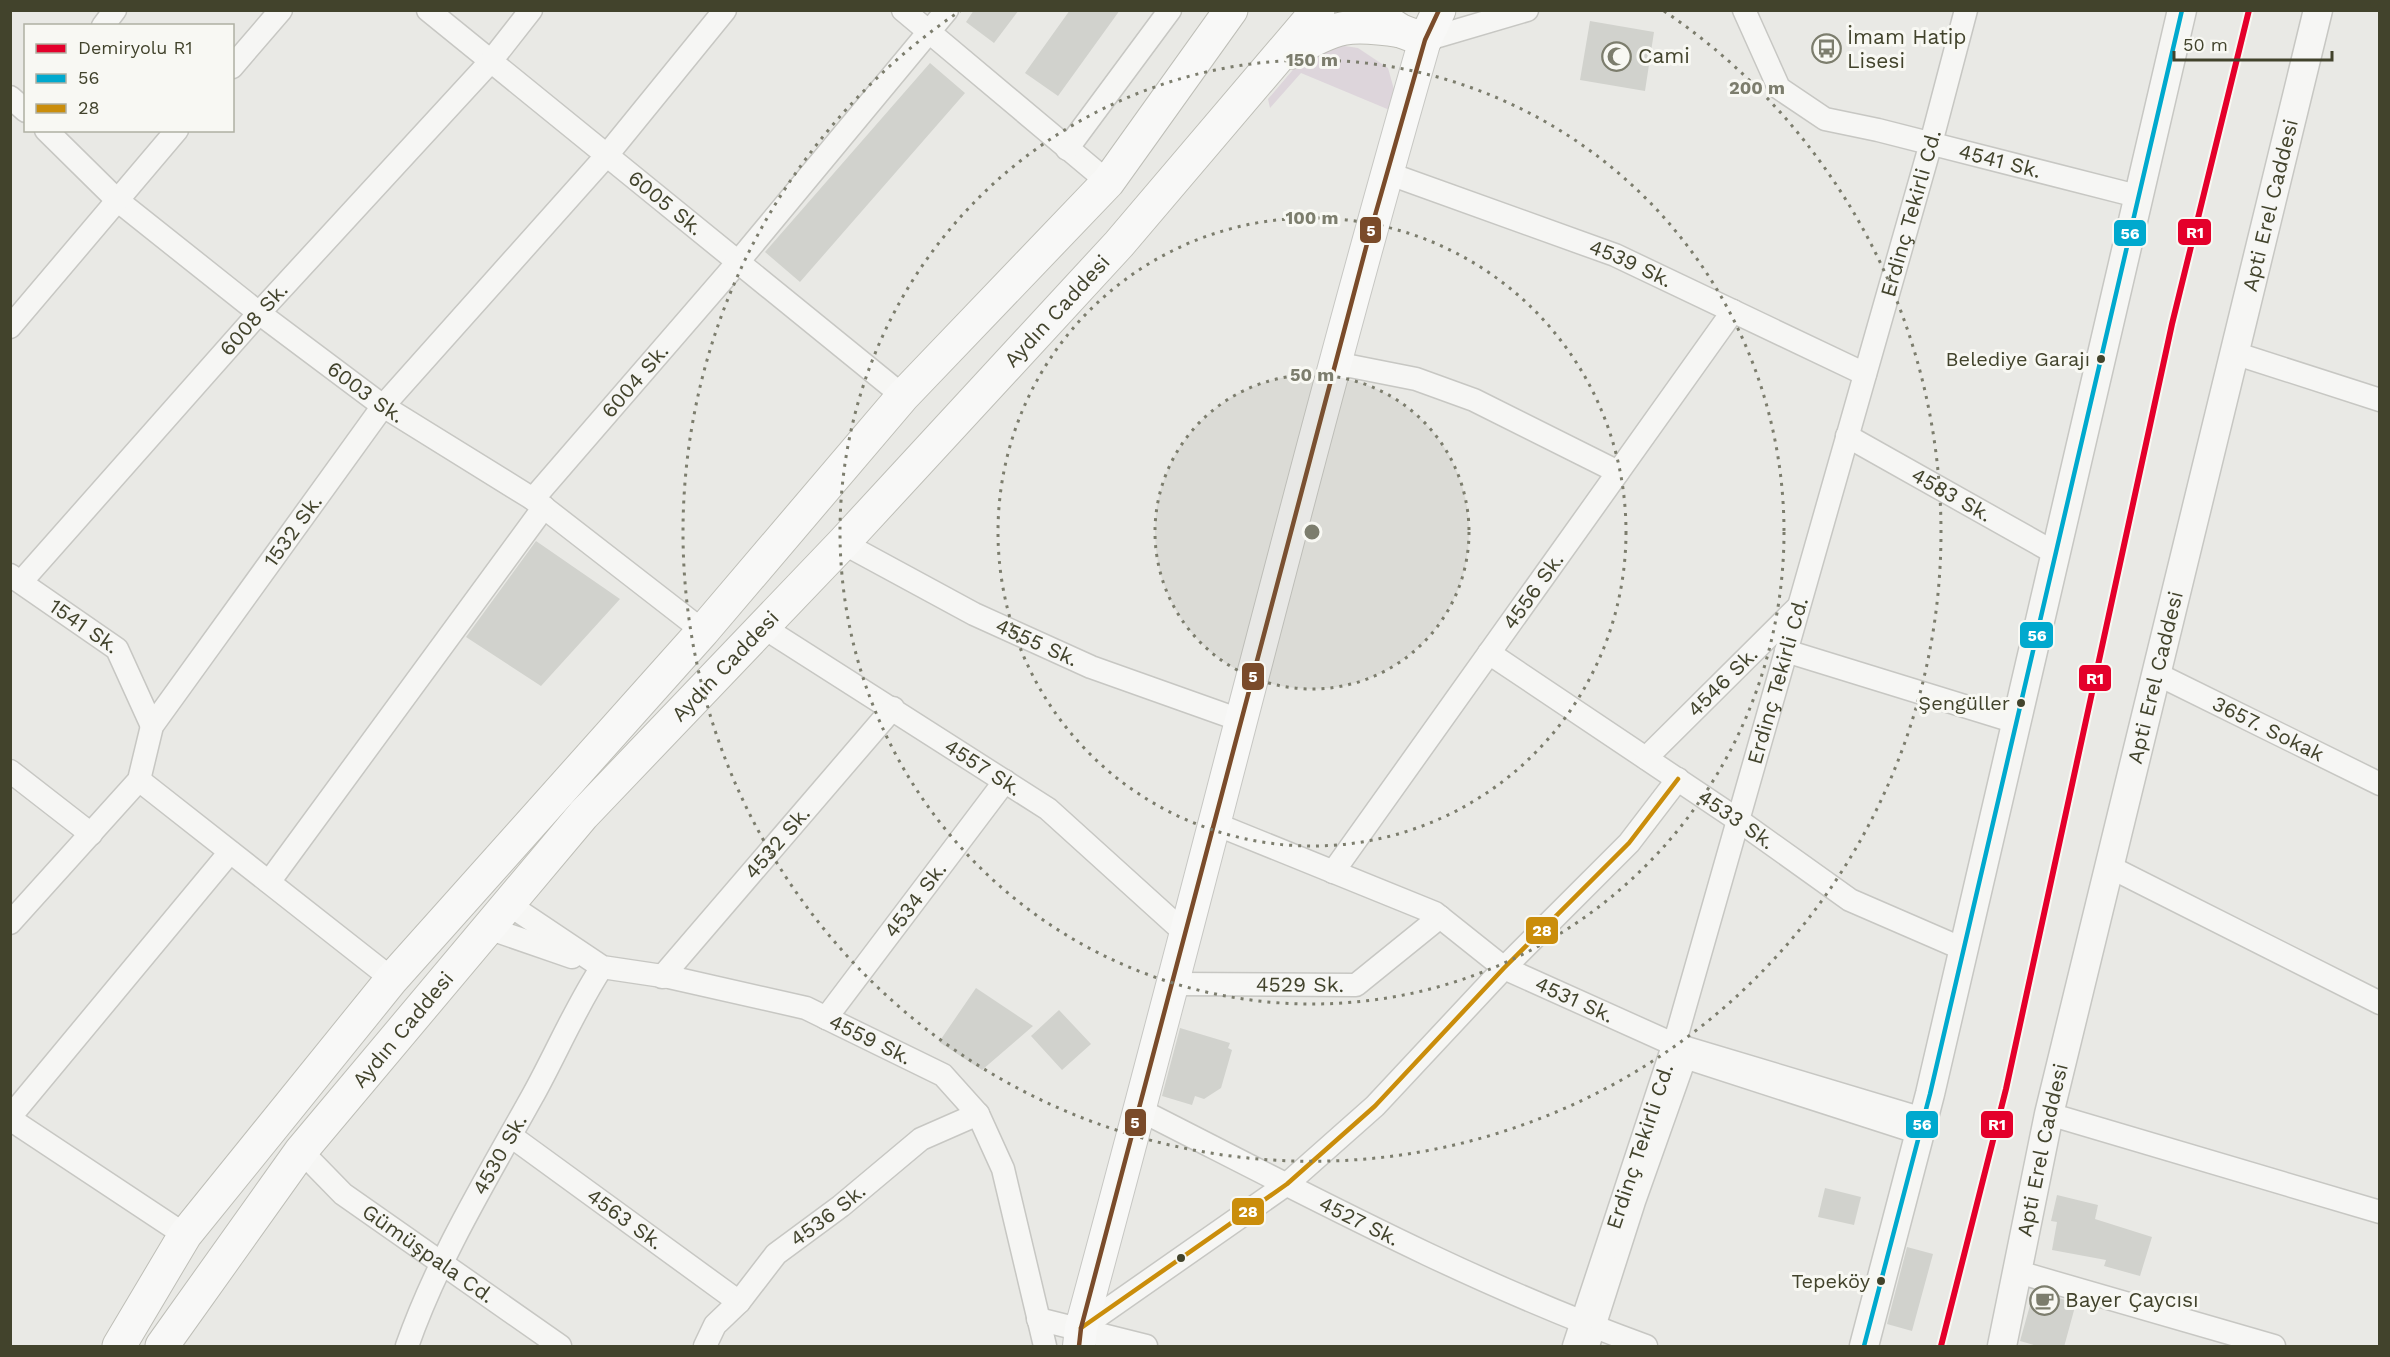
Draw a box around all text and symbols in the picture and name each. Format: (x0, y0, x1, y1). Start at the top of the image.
legend (24, 24, 234, 132)
place label: İmam Hatip Lisesi (1847, 24, 1967, 73)
scale bar (2174, 24, 2332, 62)
bus stop icon: İmam Hatip Lisesi (1810, 33, 1842, 65)
text: 50 m (2183, 34, 2228, 55)
text: Demiryolu R1 (78, 37, 192, 58)
mosque icon: Cami (1601, 40, 1633, 72)
place label: Cami (1638, 43, 1690, 68)
text: 150 m (1286, 49, 1338, 70)
text: 56 (78, 67, 99, 88)
text: 200 m (1729, 77, 1785, 98)
text: 28 (78, 97, 100, 118)
street label: Apti Erel Caddesi (2237, 116, 2303, 294)
street label: Erdinç Tekirli Cd. (1875, 127, 1946, 300)
street label: 4541 Sk. (1956, 138, 2044, 183)
street label: 6005 Sk. (623, 165, 708, 240)
text: 100 m (1285, 207, 1339, 228)
line badge: 5 (1359, 216, 1382, 244)
line badge: R1 (2177, 218, 2212, 246)
line badge: 56 (2113, 219, 2147, 247)
text: 5 (1366, 221, 1376, 240)
text: R1 (2186, 223, 2204, 242)
text: 56 (2120, 224, 2140, 243)
street label: 4539 Sk. (1586, 234, 1677, 292)
street label: Aydın Caddesi (999, 249, 1115, 372)
street label: 6008 Sk. (214, 277, 293, 361)
street label: 6004 Sk. (596, 339, 674, 423)
place label: Belediye Garajı (1946, 347, 2090, 371)
marker: Belediye Garajı (2095, 353, 2107, 365)
street label: 6003 Sk. (322, 356, 409, 428)
text: 50 m (1290, 364, 1334, 385)
street label: 4583 Sk. (1907, 462, 1996, 527)
street label: 1532 Sk. (258, 489, 327, 571)
centre of rings (1302, 522, 1322, 542)
street label: 4556 Sk. (1497, 548, 1569, 634)
street label: Apti Erel Caddesi (2122, 589, 2188, 766)
street label: 1541 Sk. (45, 593, 124, 659)
street label: Erdinç Tekirli Cd. (1742, 594, 1813, 767)
street label: Aydın Caddesi (666, 605, 784, 727)
street label: 4555 Sk. (992, 613, 1082, 671)
line badge: 56 (2019, 621, 2054, 649)
text: 56 (2027, 626, 2047, 645)
street label: 4546 Sk. (1682, 641, 1763, 722)
line badge: 5 (1241, 662, 1265, 691)
line badge: R1 (2078, 664, 2112, 692)
text: 5 (1248, 667, 1258, 686)
text: R1 (2086, 669, 2104, 688)
street label: 3657. Sokak (2208, 690, 2328, 767)
place label: Şengüller (1918, 691, 2010, 715)
marker: Şengüller (2015, 697, 2027, 709)
street label: 4557 Sk. (940, 733, 1026, 801)
street label: 4533 Sk. (1693, 784, 1780, 854)
street label: 4532 Sk. (739, 801, 815, 884)
street label: 4534 Sk. (878, 857, 951, 942)
line badge: 28 (1525, 916, 1559, 945)
text: 28 (1532, 921, 1552, 940)
street label: Aydın Caddesi (347, 966, 458, 1092)
street label: 4529 Sk. (1256, 971, 1344, 997)
street label: 4531 Sk. (1531, 971, 1618, 1028)
street label: 4559 Sk. (825, 1008, 916, 1070)
street label: Erdinç Tekirli Cd. (1600, 1060, 1678, 1232)
street label: Apti Erel Caddesi (2011, 1061, 2073, 1239)
line badge: 5 (1124, 1108, 1147, 1137)
street label: 4530 Sk. (467, 1110, 532, 1199)
line badge: 56 (1905, 1110, 1939, 1139)
line badge: R1 (1980, 1110, 2014, 1139)
text: 5 (1130, 1113, 1140, 1132)
text: 56 (1912, 1115, 1932, 1134)
text: R1 (1988, 1115, 2006, 1134)
street label: 4536 Sk. (785, 1178, 870, 1251)
street label: 4563 Sk. (582, 1183, 668, 1255)
street label: 4527 Sk. (1315, 1190, 1404, 1251)
line badge: 28 (1231, 1197, 1265, 1226)
street label: Gümüşpala Cd. (358, 1198, 499, 1308)
text: 28 (1238, 1202, 1258, 1221)
unlabelled marker (1175, 1252, 1187, 1264)
place label: Tepeköy (1792, 1269, 1871, 1293)
marker: Tepeköy (1875, 1275, 1887, 1287)
cafe icon: Bayer Çaycısı (2028, 1284, 2060, 1316)
place label: Bayer Çaycısı (2065, 1287, 2199, 1312)

